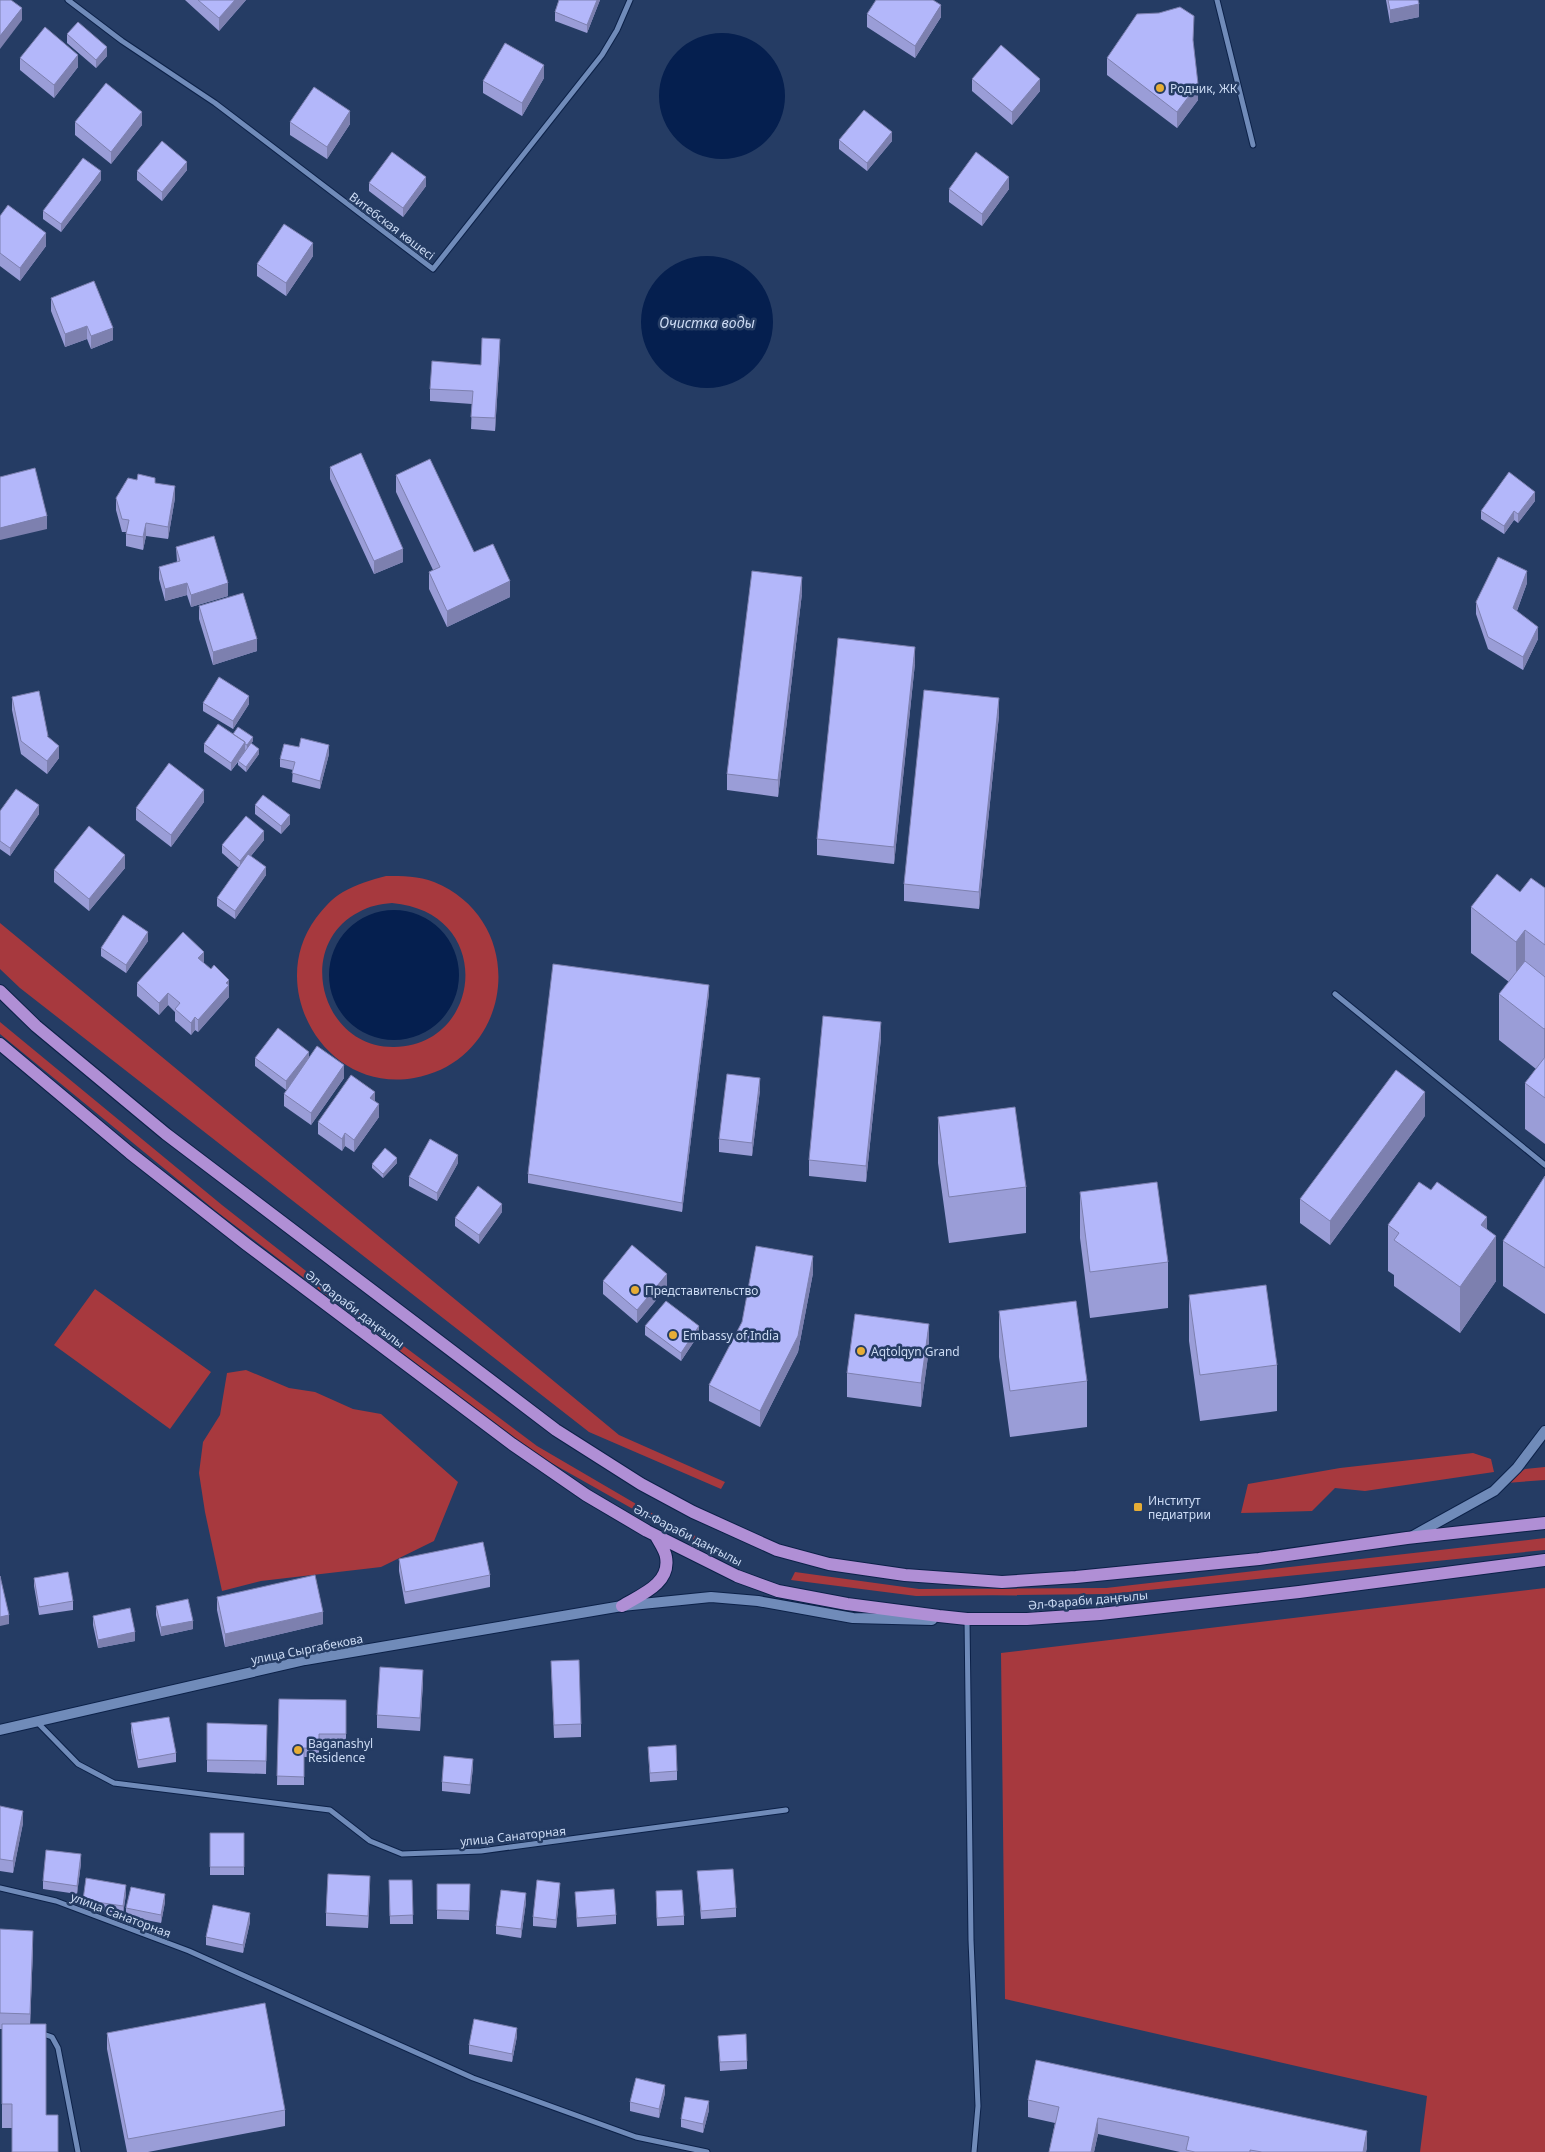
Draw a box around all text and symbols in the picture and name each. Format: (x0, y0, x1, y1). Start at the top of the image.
place label: Родник, ЖК (1170, 80, 1238, 97)
marker: Родник, ЖК (1154, 82, 1166, 94)
street label: Витебская көшесі (346, 188, 438, 264)
water label: Очистка воды (659, 313, 755, 332)
street label: Әл-Фараби даңғылы (302, 1266, 408, 1352)
place label: Представительство (645, 1282, 758, 1299)
marker: Представительство (629, 1284, 641, 1296)
place label: Embassy of India (683, 1327, 779, 1344)
marker: Embassy of India (667, 1329, 679, 1341)
place label: Aqtolqyn Grand (871, 1343, 960, 1360)
marker: Aqtolqyn Grand (855, 1345, 867, 1357)
place label: Институт педиатрии (1148, 1492, 1211, 1523)
street label: Әл-Фараби даңғылы (631, 1500, 745, 1570)
marker: Институт педиатрии (1132, 1501, 1144, 1513)
street label: Әл-Фараби даңғылы (1027, 1586, 1149, 1614)
street label: улица Сыргабекова (250, 1630, 364, 1668)
place label: Baganashyl Residence (308, 1735, 373, 1766)
marker: Baganashyl Residence (292, 1744, 304, 1756)
street label: улица Санаторная (459, 1822, 567, 1850)
street label: улица Санаторная (68, 1888, 174, 1942)

